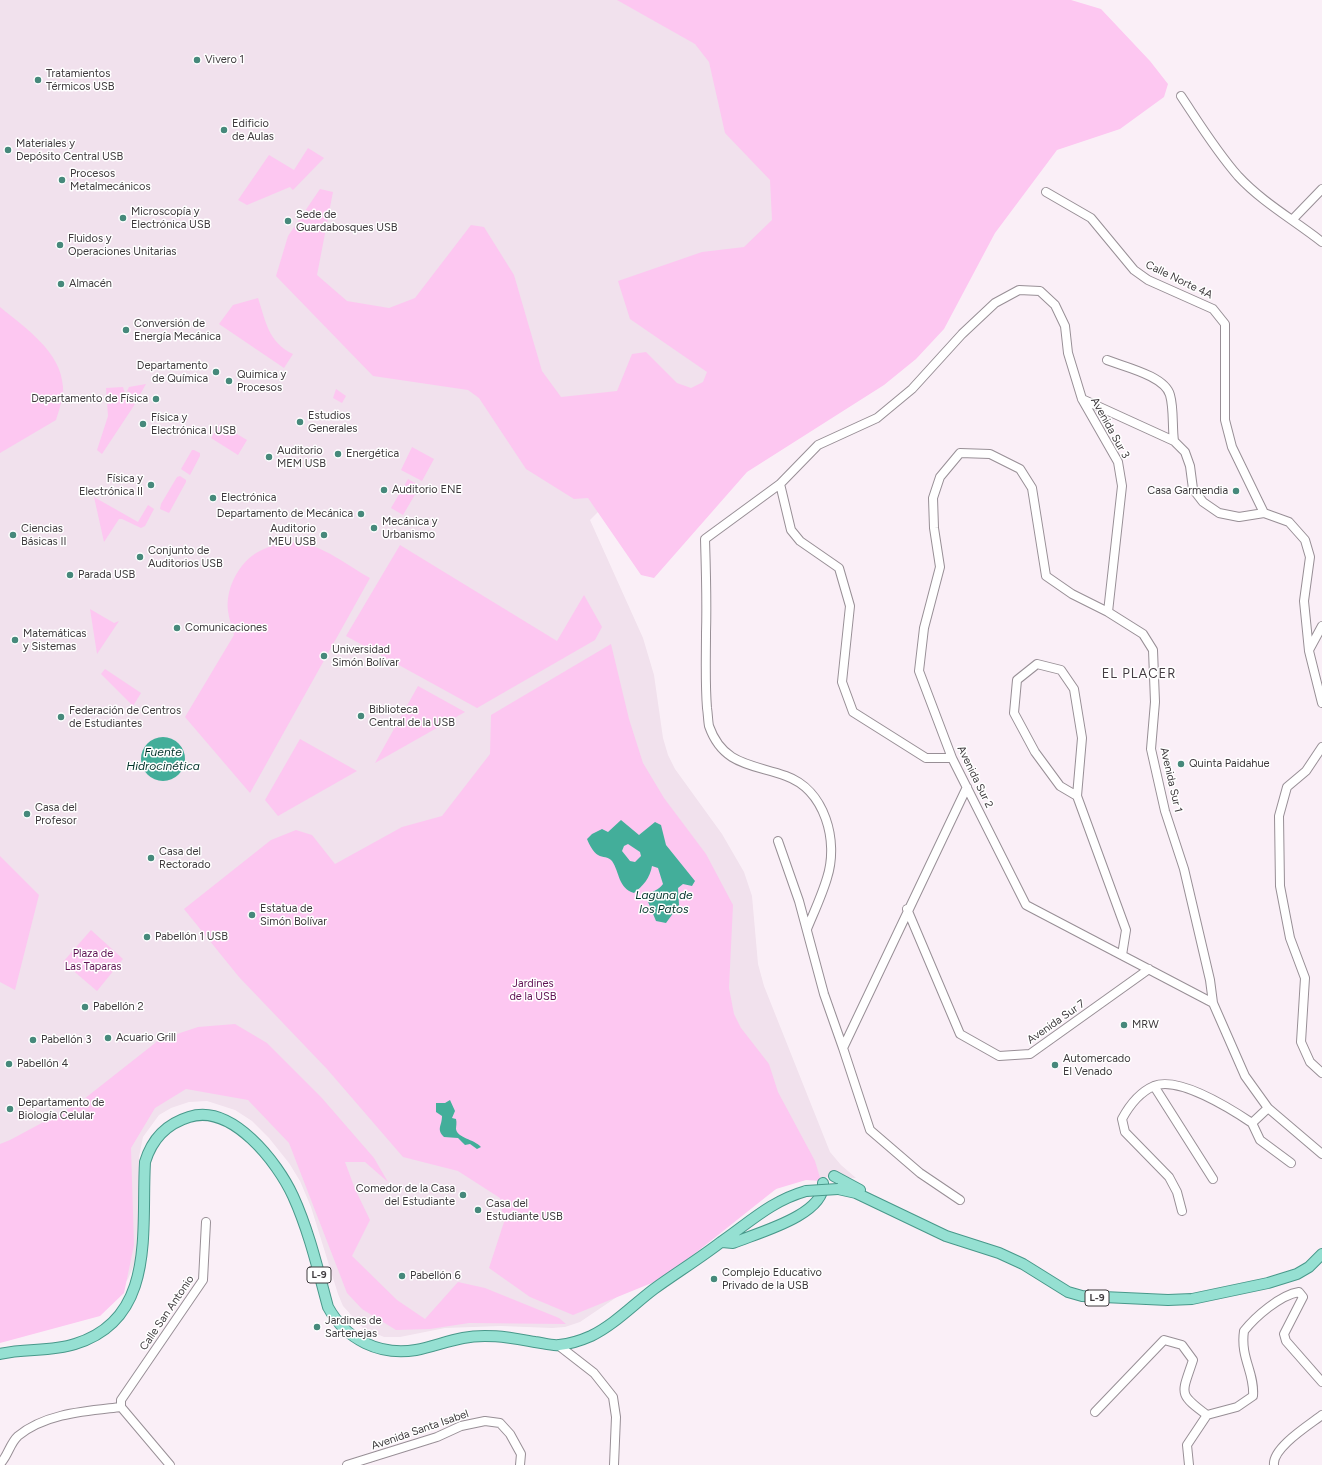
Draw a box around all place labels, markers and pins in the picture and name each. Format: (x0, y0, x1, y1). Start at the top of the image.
place label: Vivero 1 (205, 53, 244, 67)
marker: Vivero 1 (192, 55, 202, 65)
place label: Tratamientos Térmicos USB (46, 67, 114, 93)
marker: Tratamientos Térmicos USB (33, 75, 43, 85)
place label: Edificio de Aulas (232, 117, 274, 143)
marker: Edificio de Aulas (219, 125, 229, 135)
place label: Materiales y Depósito Central USB (16, 137, 123, 163)
marker: Materiales y Depósito Central USB (3, 145, 13, 155)
place label: Procesos Metalmecánicos (70, 167, 151, 193)
marker: Procesos Metalmecánicos (57, 175, 67, 185)
place label: Microscopía y Electrónica USB (131, 205, 210, 231)
place label: Sede de Guardabosques USB (296, 208, 397, 234)
marker: Microscopía y Electrónica USB (118, 213, 128, 223)
marker: Sede de Guardabosques USB (283, 216, 293, 226)
place label: Fluidos y Operaciones Unitarias (68, 232, 176, 258)
marker: Fluidos y Operaciones Unitarias (55, 240, 65, 250)
place label: Almacén (69, 277, 112, 291)
marker: Almacén (56, 279, 66, 289)
place label: Conversión de Energía Mecánica (134, 317, 221, 343)
marker: Conversión de Energía Mecánica (121, 325, 131, 335)
place label: Departamento de Química (137, 359, 208, 385)
marker: Departamento de Química (211, 367, 221, 377)
place label: Quimica y Procesos (237, 368, 286, 394)
marker: Quimica y Procesos (224, 376, 234, 386)
place label: Departamento de Física (31, 392, 148, 406)
marker: Departamento de Física (151, 394, 161, 404)
place label: Estudios Generales (308, 409, 357, 435)
place label: Física y Electrónica I USB (151, 411, 236, 437)
marker: Estudios Generales (295, 417, 305, 427)
marker: Física y Electrónica I USB (138, 419, 148, 429)
place label: Auditorio MEM USB (277, 444, 326, 470)
place label: Energética (346, 447, 399, 461)
marker: Energética (333, 449, 343, 459)
marker: Auditorio MEM USB (264, 452, 274, 462)
place label: Física y Electrónica II (79, 472, 143, 498)
marker: Física y Electrónica II (146, 480, 156, 490)
place label: Auditorio ENE (392, 483, 462, 497)
place label: Casa Garmendia (1147, 484, 1228, 498)
marker: Auditorio ENE (379, 485, 389, 495)
marker: Casa Garmendia (1231, 486, 1241, 496)
place label: Electrónica (221, 491, 276, 505)
marker: Electrónica (208, 493, 218, 503)
place label: Departamento de Mecánica (217, 507, 353, 521)
marker: Departamento de Mecánica (356, 509, 366, 519)
place label: Mecánica y Urbanismo (382, 515, 438, 541)
place label: Ciencias Básicas II (21, 522, 66, 548)
place label: Auditorio MEU USB (268, 522, 316, 548)
marker: Mecánica y Urbanismo (369, 523, 379, 533)
marker: Ciencias Básicas II (8, 530, 18, 540)
marker: Auditorio MEU USB (319, 530, 329, 540)
place label: Conjunto de Auditorios USB (148, 544, 223, 570)
marker: Conjunto de Auditorios USB (135, 552, 145, 562)
place label: Parada USB (78, 568, 135, 582)
marker: Parada USB (65, 570, 75, 580)
place label: Comunicaciones (185, 621, 267, 635)
marker: Comunicaciones (172, 623, 182, 633)
place label: Matemáticas y Sistemas (23, 627, 86, 653)
marker: Matemáticas y Sistemas (10, 635, 20, 645)
place label: Universidad Simón Bolívar (332, 643, 399, 669)
marker: Universidad Simón Bolívar (319, 651, 329, 661)
place label: Biblioteca Central de la USB (369, 703, 455, 729)
place label: Federación de Centros de Estudiantes (69, 704, 181, 730)
marker: Biblioteca Central de la USB (356, 711, 366, 721)
marker: Federación de Centros de Estudiantes (56, 712, 66, 722)
place label: Quinta Paidahue (1189, 757, 1270, 771)
marker: Quinta Paidahue (1176, 759, 1186, 769)
place label: Casa del Profesor (35, 801, 77, 827)
marker: Casa del Profesor (22, 809, 32, 819)
place label: Casa del Rectorado (159, 845, 211, 871)
marker: Casa del Rectorado (146, 853, 156, 863)
place label: Estatua de Simón Bolívar (260, 902, 327, 928)
marker: Estatua de Simón Bolívar (247, 910, 257, 920)
place label: Pabellón 1 USB (155, 930, 228, 944)
marker: Pabellón 1 USB (142, 932, 152, 942)
place label: Pabellón 2 (93, 1000, 144, 1014)
marker: Pabellón 2 (80, 1002, 90, 1012)
place label: MRW (1132, 1018, 1159, 1032)
marker: MRW (1119, 1020, 1129, 1030)
place label: Acuario Grill (116, 1031, 176, 1045)
place label: Pabellón 3 (41, 1033, 91, 1047)
marker: Acuario Grill (103, 1033, 113, 1043)
marker: Pabellón 3 (28, 1035, 38, 1045)
place label: Automercado El Venado (1063, 1052, 1131, 1078)
place label: Pabellón 4 (17, 1057, 68, 1071)
marker: Pabellón 4 (4, 1059, 14, 1069)
marker: Automercado El Venado (1050, 1060, 1060, 1070)
place label: Departamento de Biología Celular (18, 1096, 104, 1122)
marker: Departamento de Biología Celular (5, 1104, 15, 1114)
place label: Comedor de la Casa del Estudiante (356, 1182, 455, 1208)
marker: Comedor de la Casa del Estudiante (458, 1190, 468, 1200)
place label: Casa del Estudiante USB (486, 1197, 563, 1223)
marker: Casa del Estudiante USB (473, 1205, 483, 1215)
place label: Complejo Educativo Privado de la USB (722, 1266, 822, 1292)
place label: Pabellón 6 (410, 1269, 461, 1283)
marker: Pabellón 6 (397, 1271, 407, 1281)
marker: Complejo Educativo Privado de la USB (709, 1274, 719, 1284)
place label: Jardines de Sartenejas (325, 1314, 381, 1340)
marker: Jardines de Sartenejas (312, 1322, 322, 1332)

